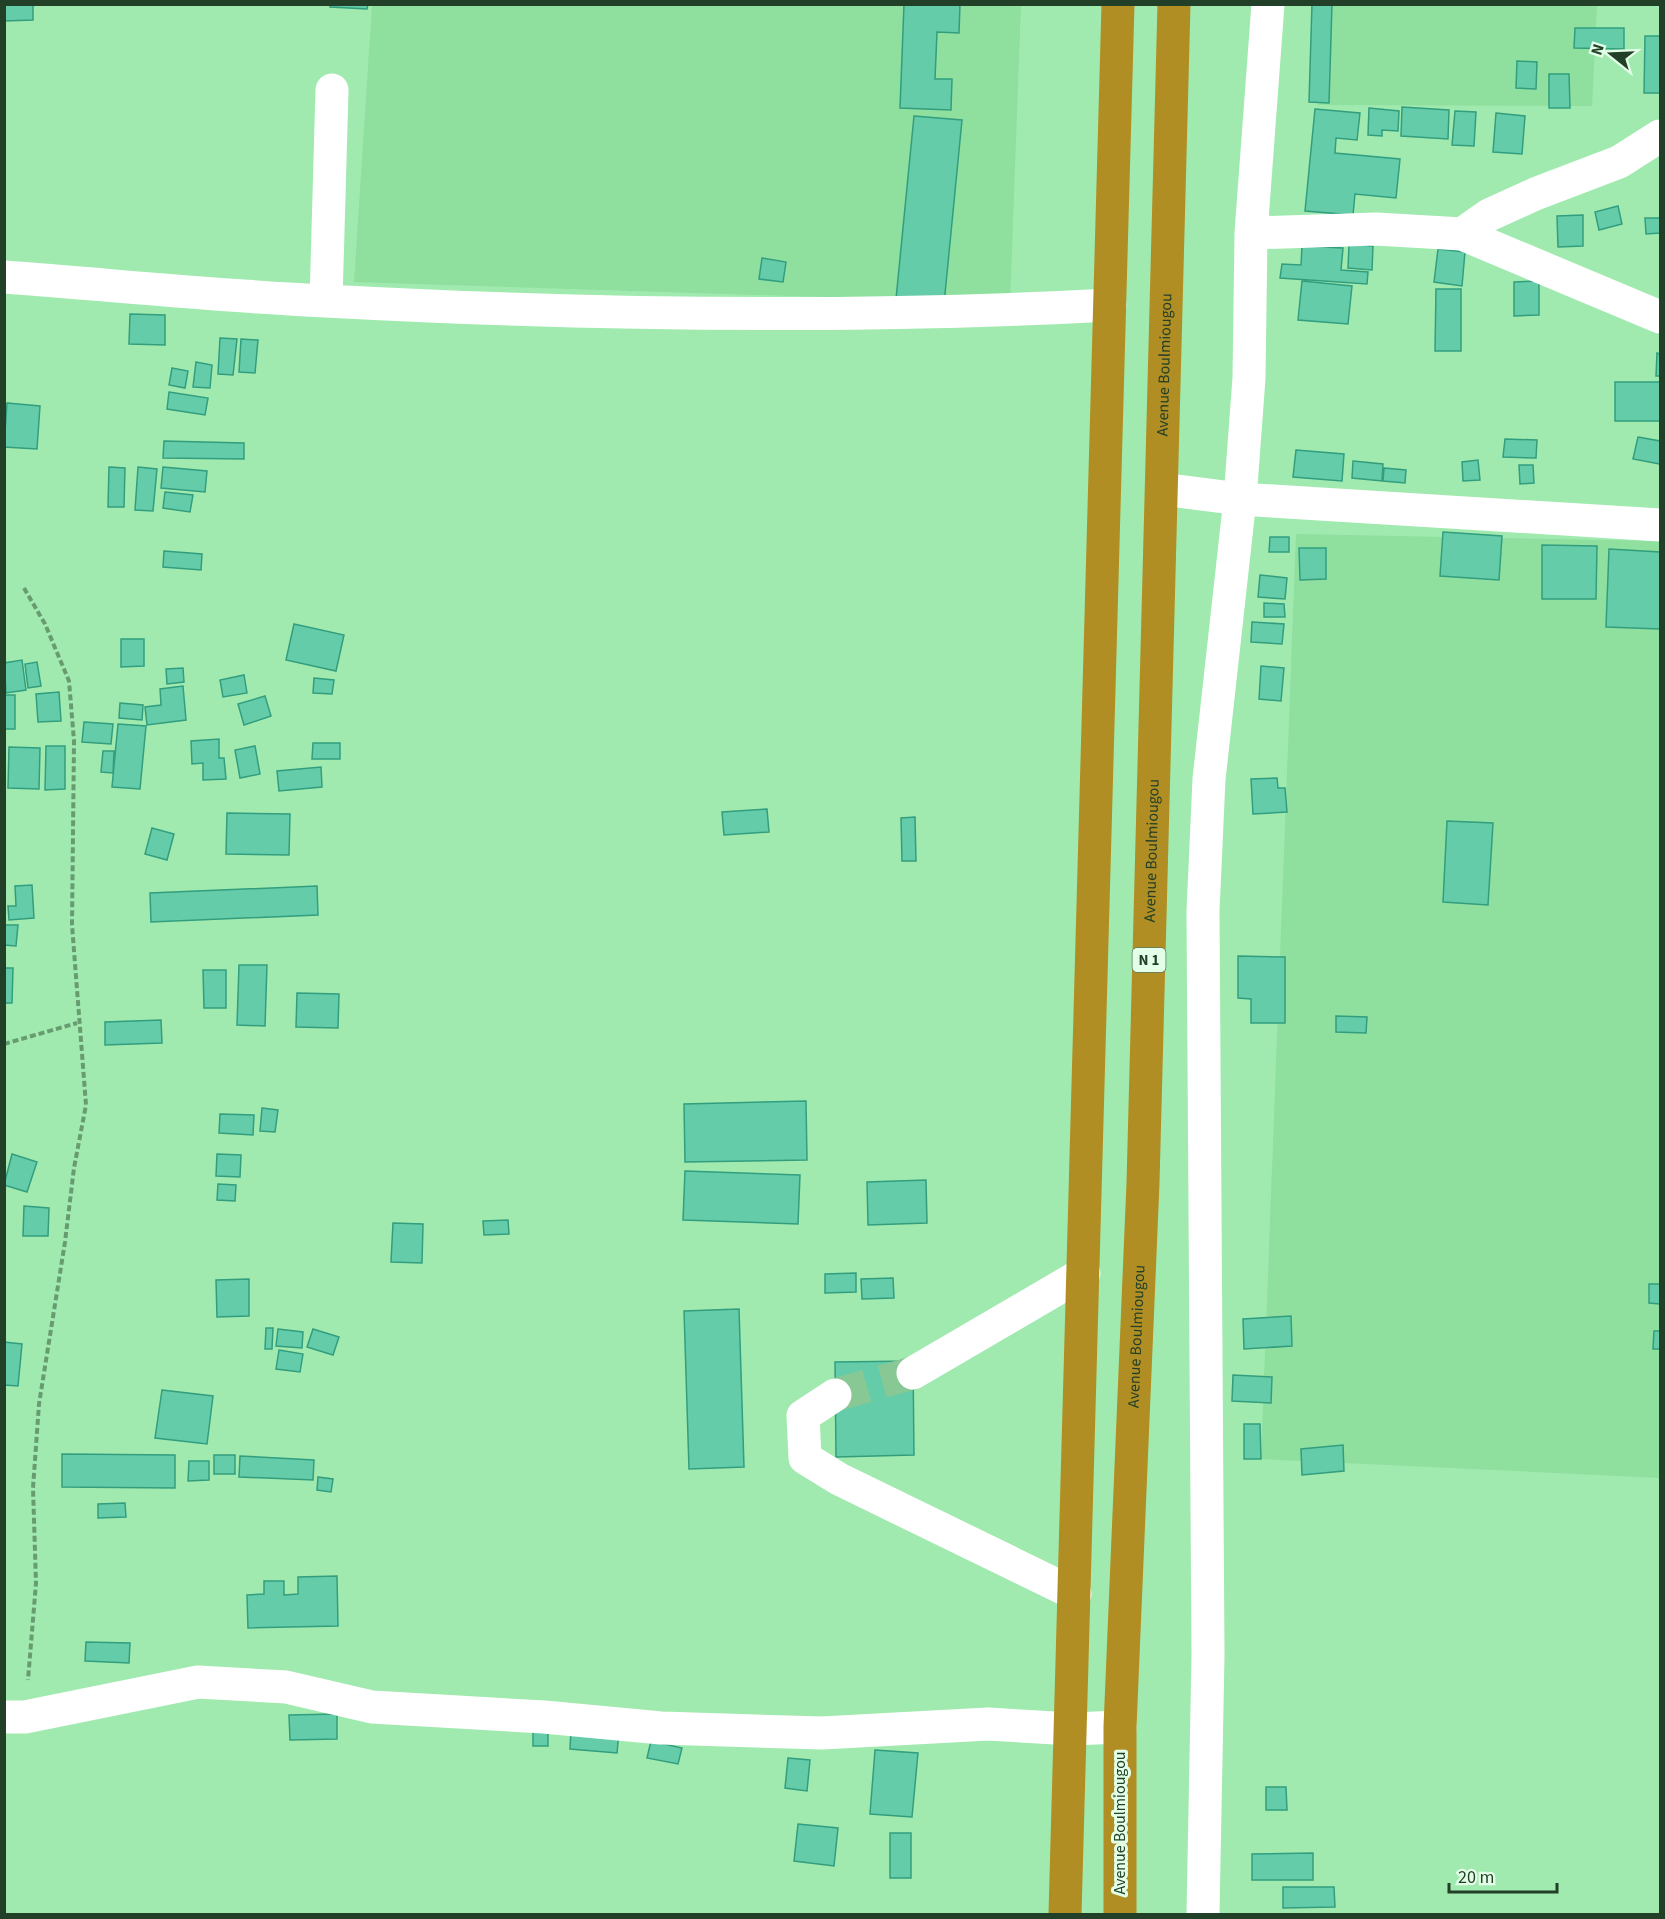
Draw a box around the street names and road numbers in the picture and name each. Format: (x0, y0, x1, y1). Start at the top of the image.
street label: Avenue Boulmiougou (1152, 293, 1177, 437)
street label: Avenue Boulmiougou (1139, 779, 1165, 923)
road number: N 1 (1132, 948, 1166, 972)
street label: Avenue Boulmiougou (1122, 1264, 1151, 1408)
street label: Avenue Boulmiougou (1109, 1751, 1131, 1895)

